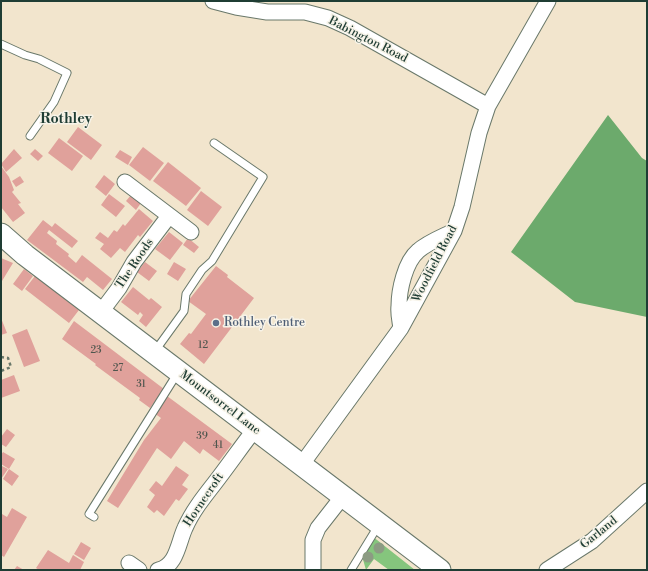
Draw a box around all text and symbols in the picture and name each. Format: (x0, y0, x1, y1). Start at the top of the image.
street label: Babington Road (326, 14, 410, 66)
district label: Rothley (40, 112, 92, 128)
street label: Woodfield Road (409, 223, 461, 305)
street label: The Roods (113, 236, 157, 292)
place label: Rothley Centre (224, 316, 305, 330)
marker: Rothley Centre (211, 318, 221, 328)
house number: 12 (198, 340, 208, 352)
house number: 23 (90, 345, 102, 357)
house number: 27 (113, 363, 123, 375)
street label: Mountsorrel Lane (177, 368, 263, 438)
house number: 31 (136, 379, 146, 391)
house number: 39 (196, 431, 208, 443)
house number: 41 (213, 440, 223, 452)
street label: Hornecroft (181, 470, 227, 530)
street label: Garland (578, 514, 620, 552)

